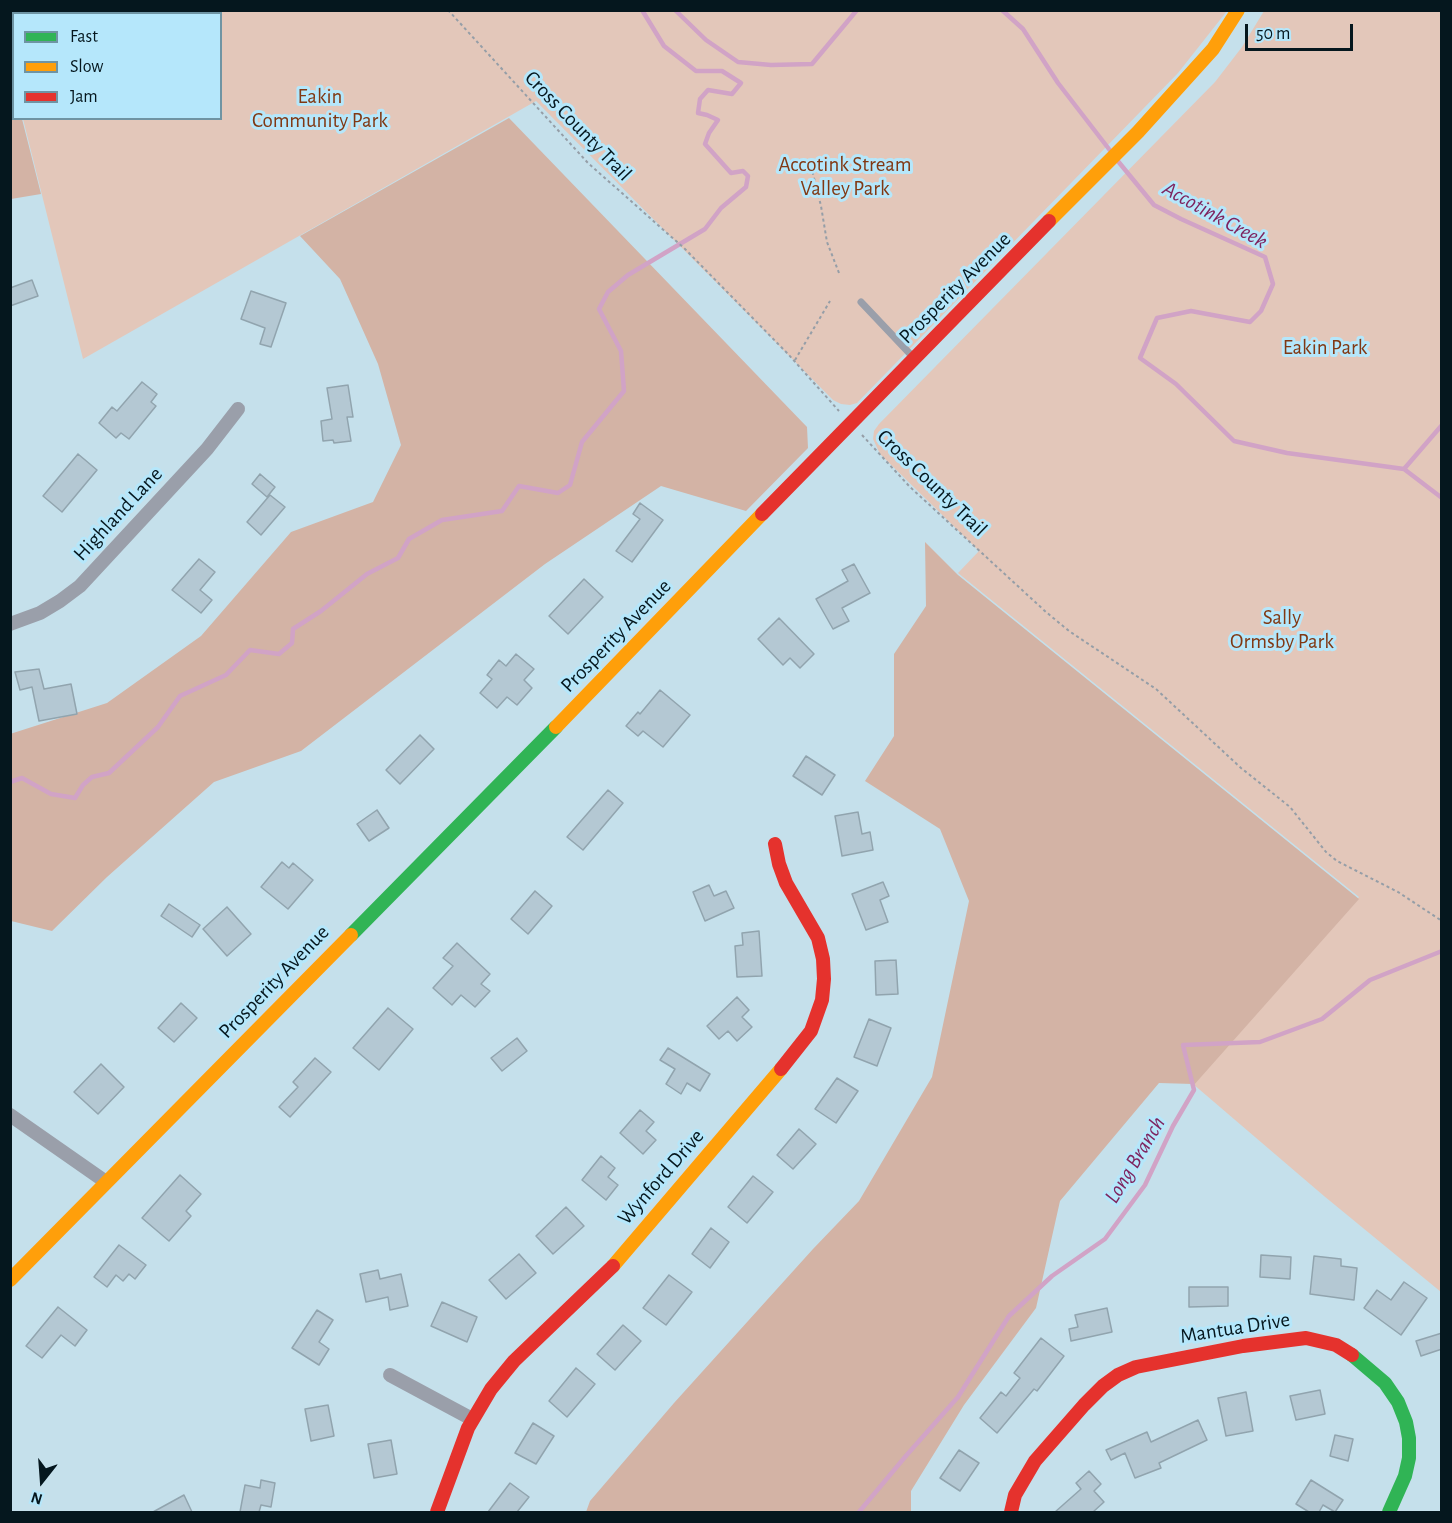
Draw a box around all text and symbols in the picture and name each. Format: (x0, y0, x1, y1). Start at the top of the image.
legend (12, 12, 222, 120)
scale bar (1248, 12, 1356, 50)
text: 50 m (1256, 25, 1290, 43)
text: Fast (70, 28, 98, 46)
text: Slow (70, 58, 103, 76)
street label: Cross County Trail (519, 66, 637, 186)
park label: Eakin Community Park (252, 84, 388, 134)
text: Jam (70, 88, 98, 106)
park label: Accotink Stream Valley Park (778, 152, 912, 202)
water label: Accotink Creek (1158, 175, 1272, 255)
street label: Prosperity Avenue (894, 227, 1016, 349)
park label: Eakin Park (1283, 335, 1367, 361)
street label: Cross County Trail (872, 424, 992, 542)
street label: Highland Lane (68, 462, 168, 566)
street label: Prosperity Avenue (556, 574, 676, 698)
park label: Sally Ormsby Park (1230, 605, 1334, 655)
street label: Prosperity Avenue (214, 920, 334, 1044)
water label: Long Branch (1099, 1112, 1171, 1208)
street label: Wynford Drive (613, 1124, 709, 1230)
street label: Mantua Drive (1178, 1307, 1292, 1349)
north arrow (12, 1451, 72, 1511)
text: N (29, 1489, 44, 1507)

